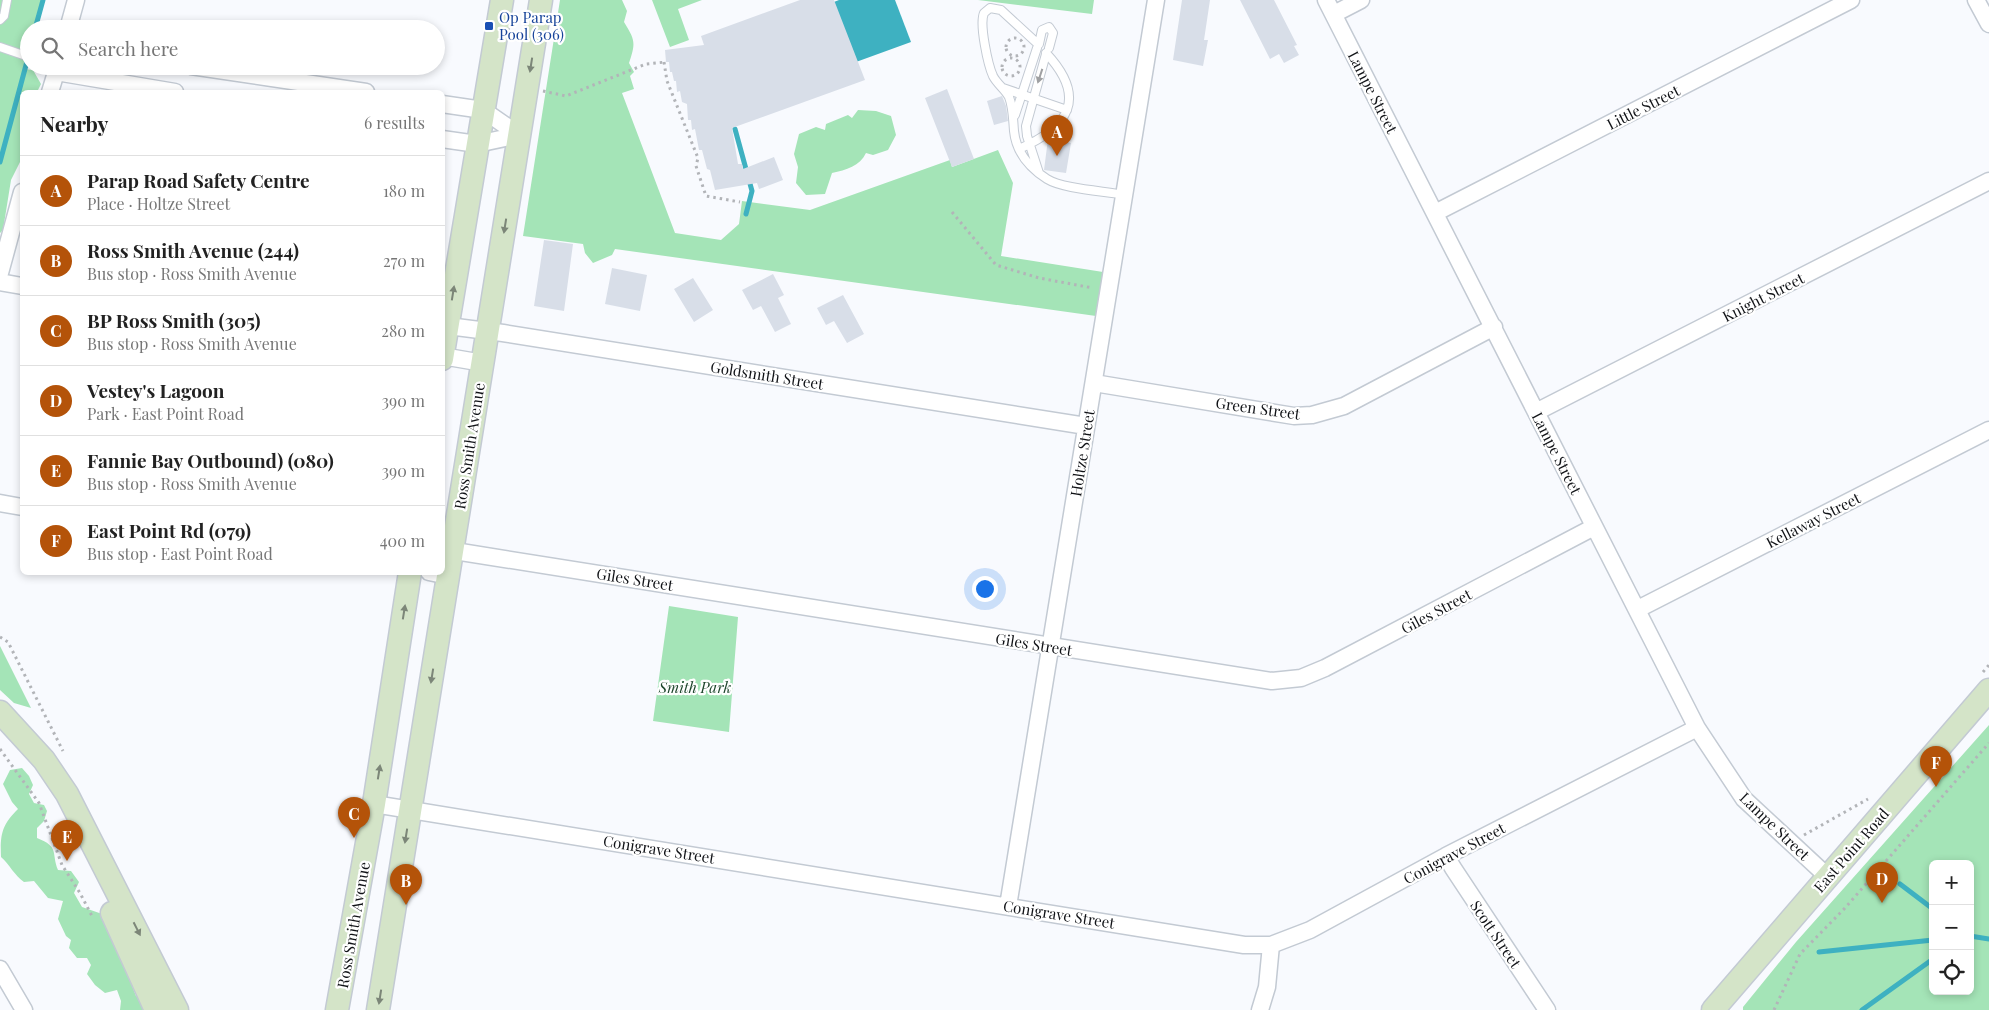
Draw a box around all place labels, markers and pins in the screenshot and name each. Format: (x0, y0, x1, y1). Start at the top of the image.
place label: Op Parap Pool (306) (499, 7, 564, 44)
marker: Op Parap Pool (306) (483, 20, 495, 32)
pin: A (1041, 115, 1073, 156)
pin: F (1920, 746, 1952, 787)
pin: C (338, 797, 370, 838)
pin: E (51, 820, 83, 861)
pin: D (1866, 862, 1898, 903)
pin: B (390, 864, 422, 905)

